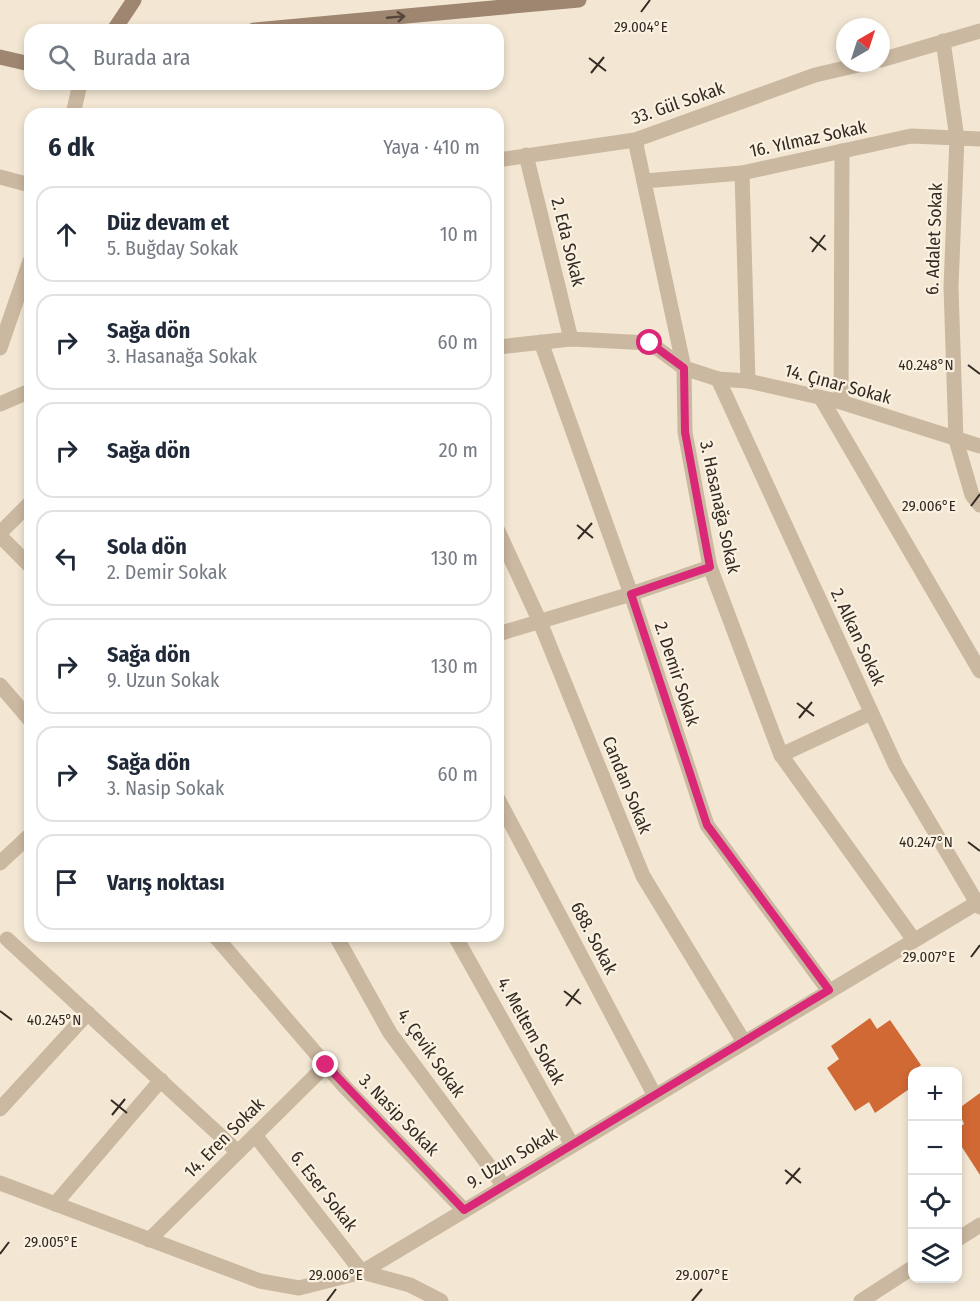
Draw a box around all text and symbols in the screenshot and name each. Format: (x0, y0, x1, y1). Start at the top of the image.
one-way arrow (386, 11, 406, 22)
text: 29.004°E (614, 18, 668, 36)
north arrow (836, 18, 890, 72)
search box (24, 24, 504, 90)
icon: search (45, 41, 78, 74)
text: Burada ara (93, 44, 191, 71)
street label: 33. Gül Sokak (629, 77, 728, 129)
street label: 16. Yılmaz Sokak (747, 116, 869, 162)
text: 6 dk (48, 132, 94, 163)
text: Yaya · 410 m (383, 135, 480, 159)
street label: 6. Adalet Sokak (921, 182, 947, 295)
street label: 2. Eda Sokak (546, 195, 590, 289)
text: Düz devam et (107, 209, 229, 236)
icon: ahead (50, 218, 83, 251)
text: 10 m (440, 222, 478, 246)
text: 5. Buğday Sokak (107, 236, 238, 260)
text: Sağa dön (107, 317, 190, 344)
icon: right (50, 326, 83, 359)
route start (636, 329, 662, 355)
text: 60 m (438, 330, 478, 354)
text: 3. Hasanağa Sokak (107, 344, 257, 368)
text: 40.248°N (898, 356, 954, 374)
street label: 14. Çınar Sokak (782, 359, 894, 409)
icon: right (50, 434, 83, 467)
text: Sağa dön (107, 437, 190, 464)
text: 20 m (439, 438, 478, 462)
street label: 3. Hasanağa Sokak (695, 439, 745, 576)
text: 29.006°E (902, 497, 956, 515)
text: Sola dön (107, 533, 187, 560)
icon: left (50, 542, 83, 575)
text: 130 m (431, 546, 478, 570)
text: 2. Demir Sokak (107, 560, 227, 584)
street label: 2. Alkan Sokak (826, 585, 890, 690)
street label: 2. Demir Sokak (650, 619, 704, 729)
text: Sağa dön (107, 641, 190, 668)
icon: right (50, 650, 83, 683)
text: 130 m (431, 654, 478, 678)
text: 9. Uzun Sokak (107, 668, 219, 692)
street label: Candan Sokak (597, 733, 657, 838)
text: Sağa dön (107, 749, 190, 776)
icon: right (50, 758, 83, 791)
text: 60 m (438, 762, 478, 786)
text: 3. Nasip Sokak (107, 776, 224, 800)
text: 40.247°N (899, 833, 953, 851)
icon: arrive (50, 866, 83, 899)
text: Varış noktası (107, 869, 225, 896)
street label: 688. Sokak (566, 898, 622, 978)
text: 29.007°E (903, 948, 955, 966)
street label: 4. Meltem Sokak (492, 973, 570, 1089)
street label: 4. Çevik Sokak (392, 1004, 470, 1102)
text: 40.245°N (27, 1011, 81, 1029)
route end (312, 1051, 338, 1077)
map controls (908, 1067, 962, 1283)
button: + (908, 1067, 962, 1121)
street label: 3. Nasip Sokak (354, 1069, 444, 1161)
street label: 14. Eren Sokak (179, 1093, 269, 1183)
button: − (908, 1121, 962, 1175)
street label: 9. Uzun Sokak (463, 1122, 562, 1193)
street label: 6. Eser Sokak (286, 1146, 363, 1236)
button: locate (908, 1175, 962, 1229)
button: layers (908, 1229, 962, 1283)
text: 29.005°E (24, 1233, 78, 1251)
text: 29.006°E (309, 1266, 363, 1284)
text: 29.007°E (676, 1266, 728, 1284)

